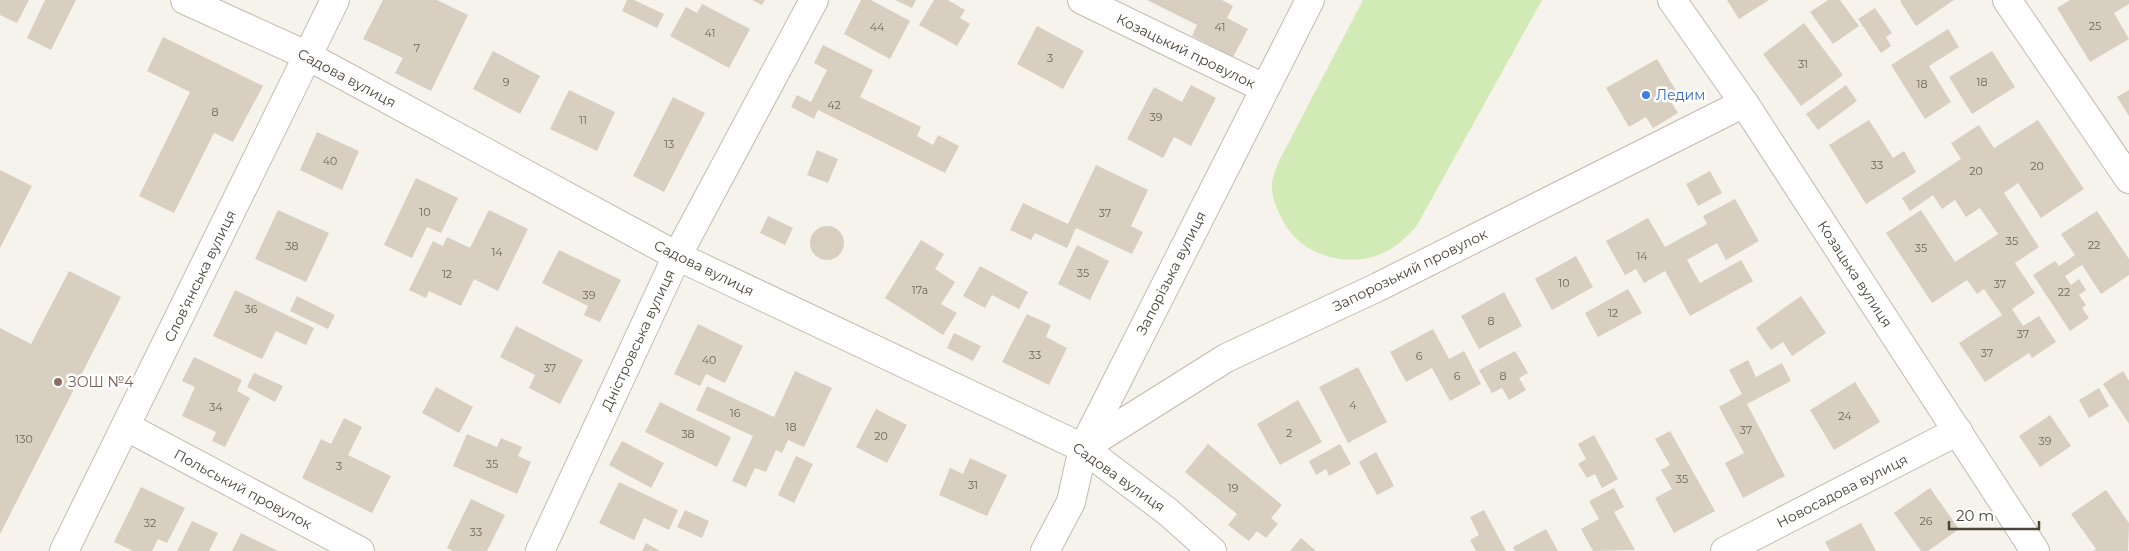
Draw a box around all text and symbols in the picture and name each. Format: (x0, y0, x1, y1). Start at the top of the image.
street label: Козацький провулок (1114, 10, 1258, 92)
house number: 25 (2089, 19, 2101, 33)
house number: 44 (870, 20, 885, 34)
house number: 41 (1215, 20, 1225, 34)
house number: 41 (705, 26, 715, 40)
house number: 7 (414, 41, 420, 55)
street label: Садова вулиця (295, 44, 399, 112)
house number: 3 (1047, 51, 1053, 65)
house number: 31 (1798, 57, 1808, 71)
house number: 9 (503, 75, 510, 89)
house number: 18 (1977, 75, 1988, 89)
house number: 18 (1917, 77, 1928, 91)
place label: Ледим (1656, 86, 1705, 104)
marker: Ледим (1640, 89, 1652, 101)
house number: 42 (827, 98, 841, 112)
house number: 8 (211, 105, 219, 119)
house number: 39 (1150, 110, 1163, 124)
house number: 11 (579, 113, 587, 127)
house number: 13 (664, 137, 674, 151)
house number: 40 (323, 154, 337, 168)
house number: 33 (1871, 158, 1883, 172)
house number: 20 (2030, 159, 2044, 173)
house number: 20 (1969, 164, 1983, 178)
house number: 10 (419, 205, 431, 219)
house number: 37 (1099, 206, 1111, 220)
street label: Словʼянська вулиця (160, 207, 240, 345)
street label: Запорізька вулиця (1132, 208, 1210, 338)
street label: Козацька вулиця (1814, 217, 1896, 331)
street label: Запорозький провулок (1330, 225, 1490, 315)
house number: 35 (2006, 234, 2018, 248)
street label: Садова вулиця (651, 236, 757, 300)
house number: 22 (2088, 238, 2100, 252)
house number: 38 (285, 239, 299, 253)
house number: 35 (1915, 241, 1927, 255)
house number: 14 (491, 245, 503, 259)
house number: 14 (1636, 249, 1648, 263)
street label: Дністровська вулиця (597, 266, 679, 414)
house number: 35 (1077, 266, 1089, 280)
house number: 12 (442, 267, 452, 281)
house number: 10 (1558, 276, 1570, 290)
house number: 37 (1994, 277, 2006, 291)
house number: 17а (912, 283, 928, 297)
house number: 22 (2058, 285, 2070, 299)
house number: 39 (583, 288, 596, 302)
house number: 36 (245, 302, 258, 316)
house number: 12 (1608, 306, 1618, 320)
house number: 8 (1487, 314, 1495, 328)
house number: 37 (2017, 327, 2029, 341)
house number: 37 (1981, 346, 1993, 360)
house number: 33 (1029, 348, 1041, 362)
house number: 6 (1416, 349, 1423, 363)
house number: 40 (702, 353, 716, 367)
house number: 37 (544, 361, 556, 375)
house number: 6 (1454, 369, 1461, 383)
house number: 8 (1499, 369, 1507, 383)
place label: ЗОШ №4 (68, 373, 134, 391)
marker: ЗОШ №4 (52, 376, 64, 388)
house number: 4 (1349, 398, 1357, 412)
house number: 34 (209, 400, 223, 414)
house number: 16 (730, 406, 741, 420)
house number: 24 (1838, 409, 1852, 423)
house number: 18 (786, 420, 797, 434)
house number: 37 (1740, 423, 1752, 437)
house number: 2 (1286, 426, 1292, 440)
house number: 38 (681, 427, 695, 441)
house number: 20 (874, 429, 888, 443)
house number: 130 (15, 432, 33, 446)
house number: 39 (2039, 434, 2052, 448)
street label: Садова вулиця (1069, 438, 1169, 516)
street label: Польський провулок (171, 445, 315, 533)
street label: Новосадова вулиця (1773, 450, 1911, 532)
house number: 35 (486, 457, 498, 471)
house number: 3 (336, 459, 342, 473)
house number: 35 (1676, 472, 1688, 486)
house number: 31 (968, 478, 978, 492)
house number: 19 (1228, 481, 1239, 495)
scale bar (1949, 498, 2039, 530)
text: 20 m (1956, 506, 1994, 525)
house number: 26 (1920, 514, 1933, 528)
house number: 32 (144, 516, 156, 530)
house number: 33 (470, 525, 482, 539)

